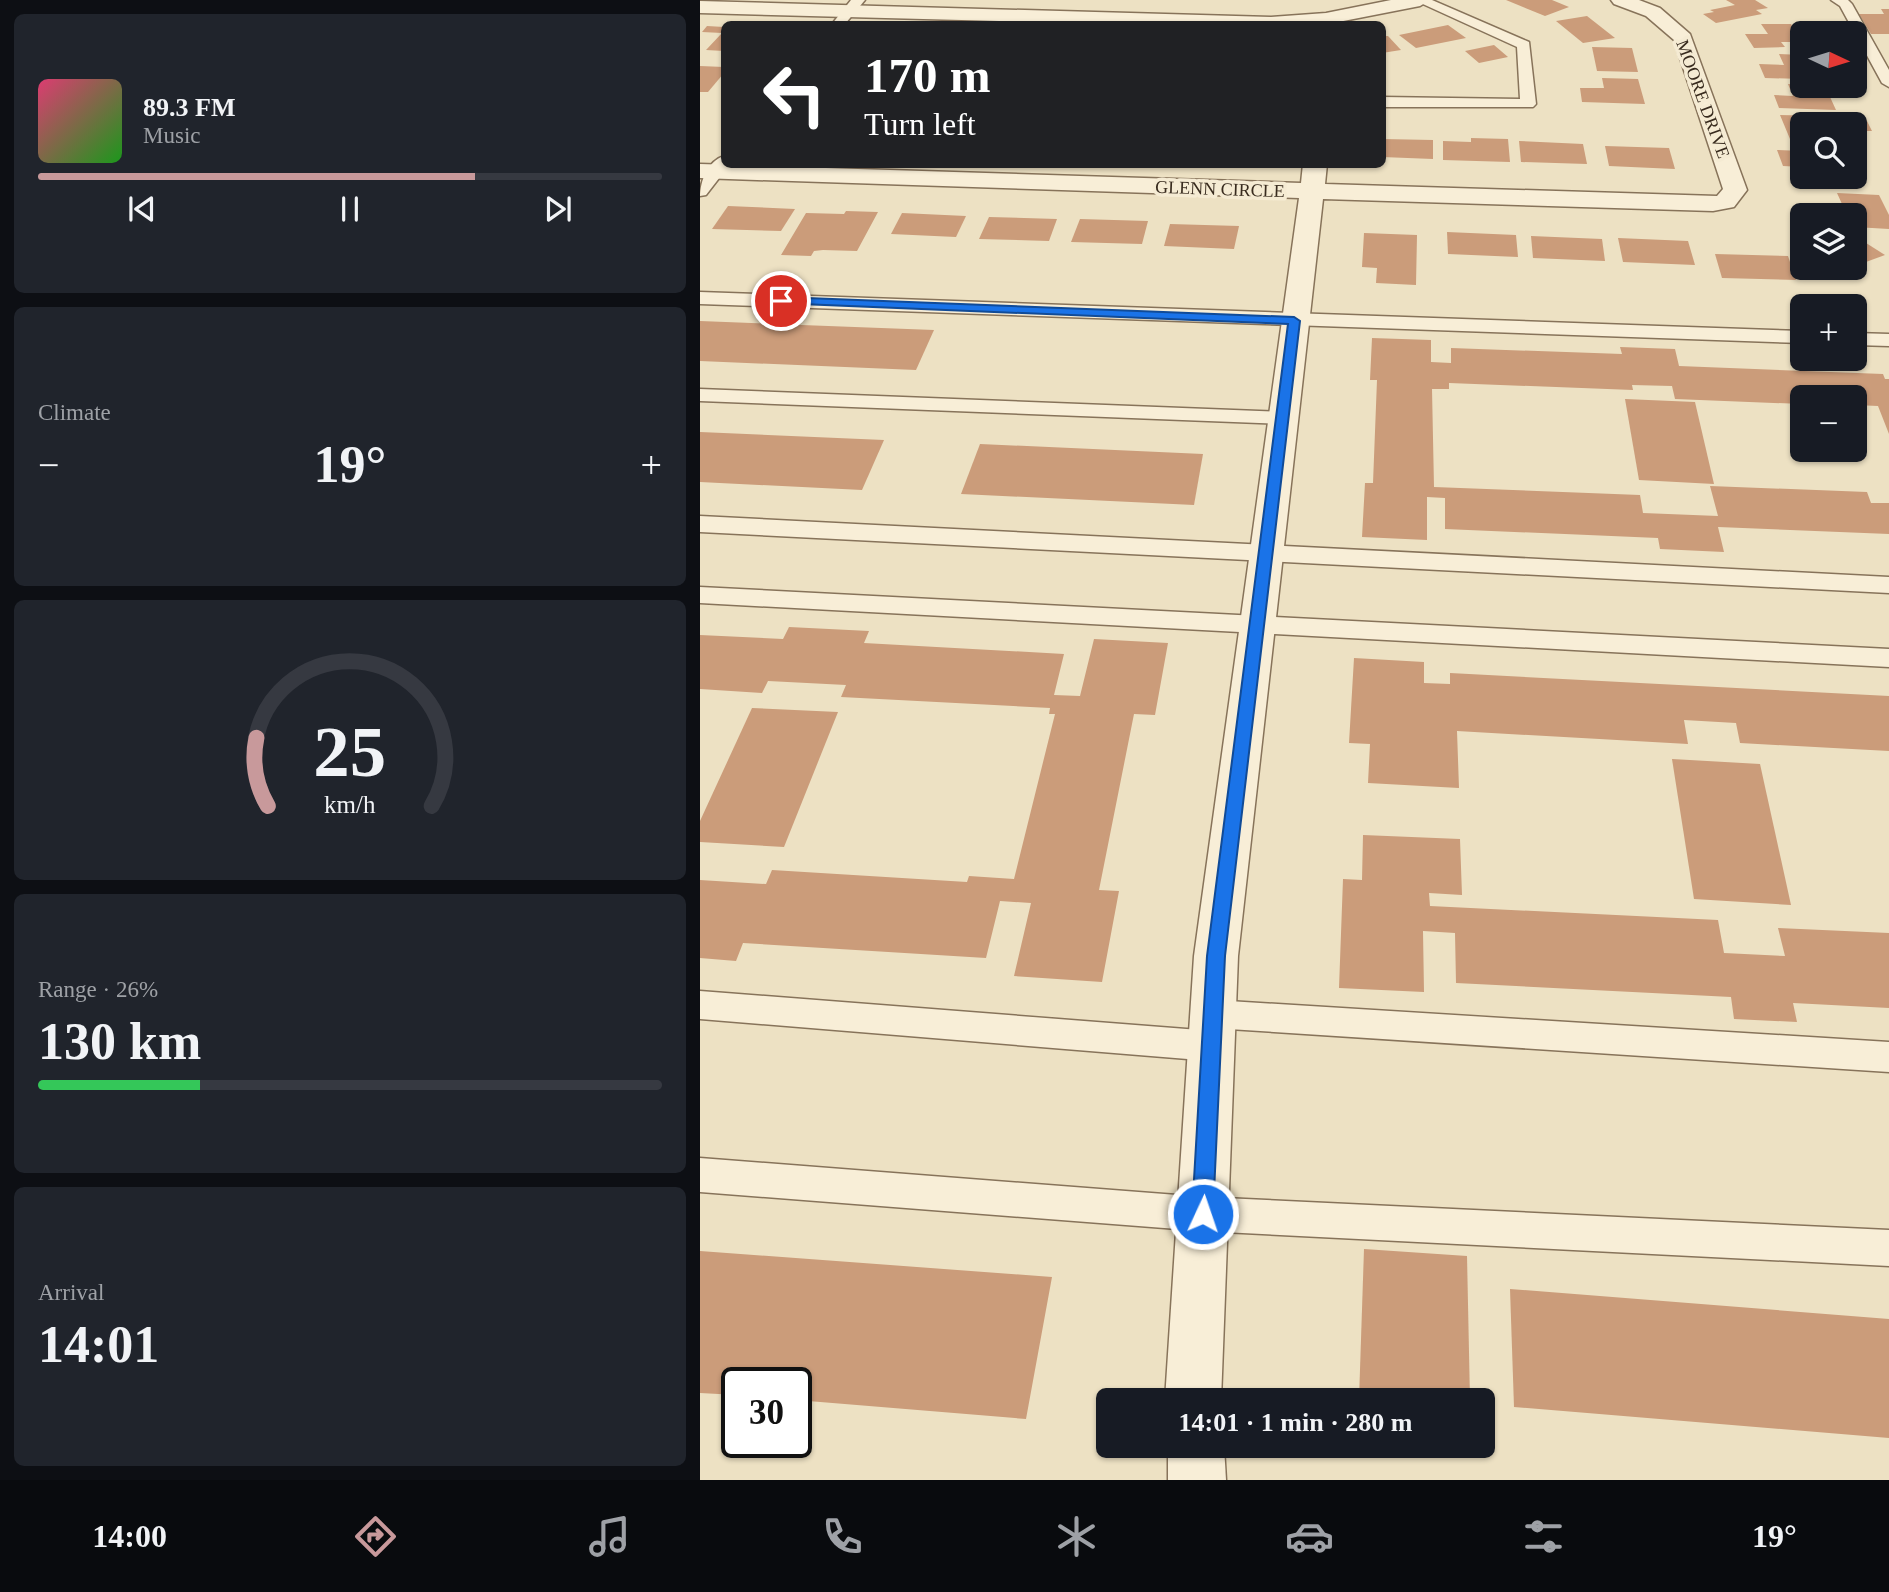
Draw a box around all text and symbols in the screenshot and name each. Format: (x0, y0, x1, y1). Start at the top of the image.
north arrow (1790, 21, 1867, 98)
map controls (1790, 21, 1867, 462)
street label: MOORE DRIVE (1672, 37, 1734, 161)
text: 170 m (864, 48, 991, 103)
icon: left (749, 49, 840, 140)
text: 89.3 FM (143, 93, 235, 122)
text: Turn left (864, 106, 976, 142)
button: search (1790, 112, 1867, 189)
text: Music (143, 123, 201, 148)
street label: GLENN CIRCLE (1155, 177, 1285, 201)
icon: previous (123, 190, 161, 228)
icon: pause (331, 190, 369, 228)
icon: next (539, 190, 577, 228)
button: layers (1790, 203, 1867, 280)
pin (751, 271, 811, 331)
icon: arrive (762, 282, 800, 320)
button: + (1790, 294, 1867, 371)
button: − (1790, 385, 1867, 462)
text: Climate (38, 400, 111, 425)
text: 19° (314, 436, 386, 493)
text: − (38, 444, 59, 486)
text: + (641, 444, 662, 486)
text: 25 (314, 711, 386, 792)
text: km/h (324, 791, 376, 818)
text: Range · 26% (38, 977, 158, 1002)
text: 130 km (38, 1013, 201, 1070)
position arrow (1166, 1177, 1240, 1251)
text: Arrival (38, 1280, 104, 1305)
text: 14:01 (38, 1316, 159, 1373)
speed limit sign: 30 (721, 1367, 812, 1458)
text: 14:01 · 1 min · 280 m (1179, 1408, 1413, 1437)
icon: directions (351, 1512, 400, 1561)
icon: music (585, 1512, 634, 1561)
icon: phone (818, 1512, 867, 1561)
icon: climate (1052, 1512, 1101, 1561)
icon: car (1285, 1512, 1334, 1561)
icon: filters (1519, 1512, 1568, 1561)
text: 14:00 (92, 1518, 167, 1554)
text: 19° (1752, 1518, 1797, 1554)

